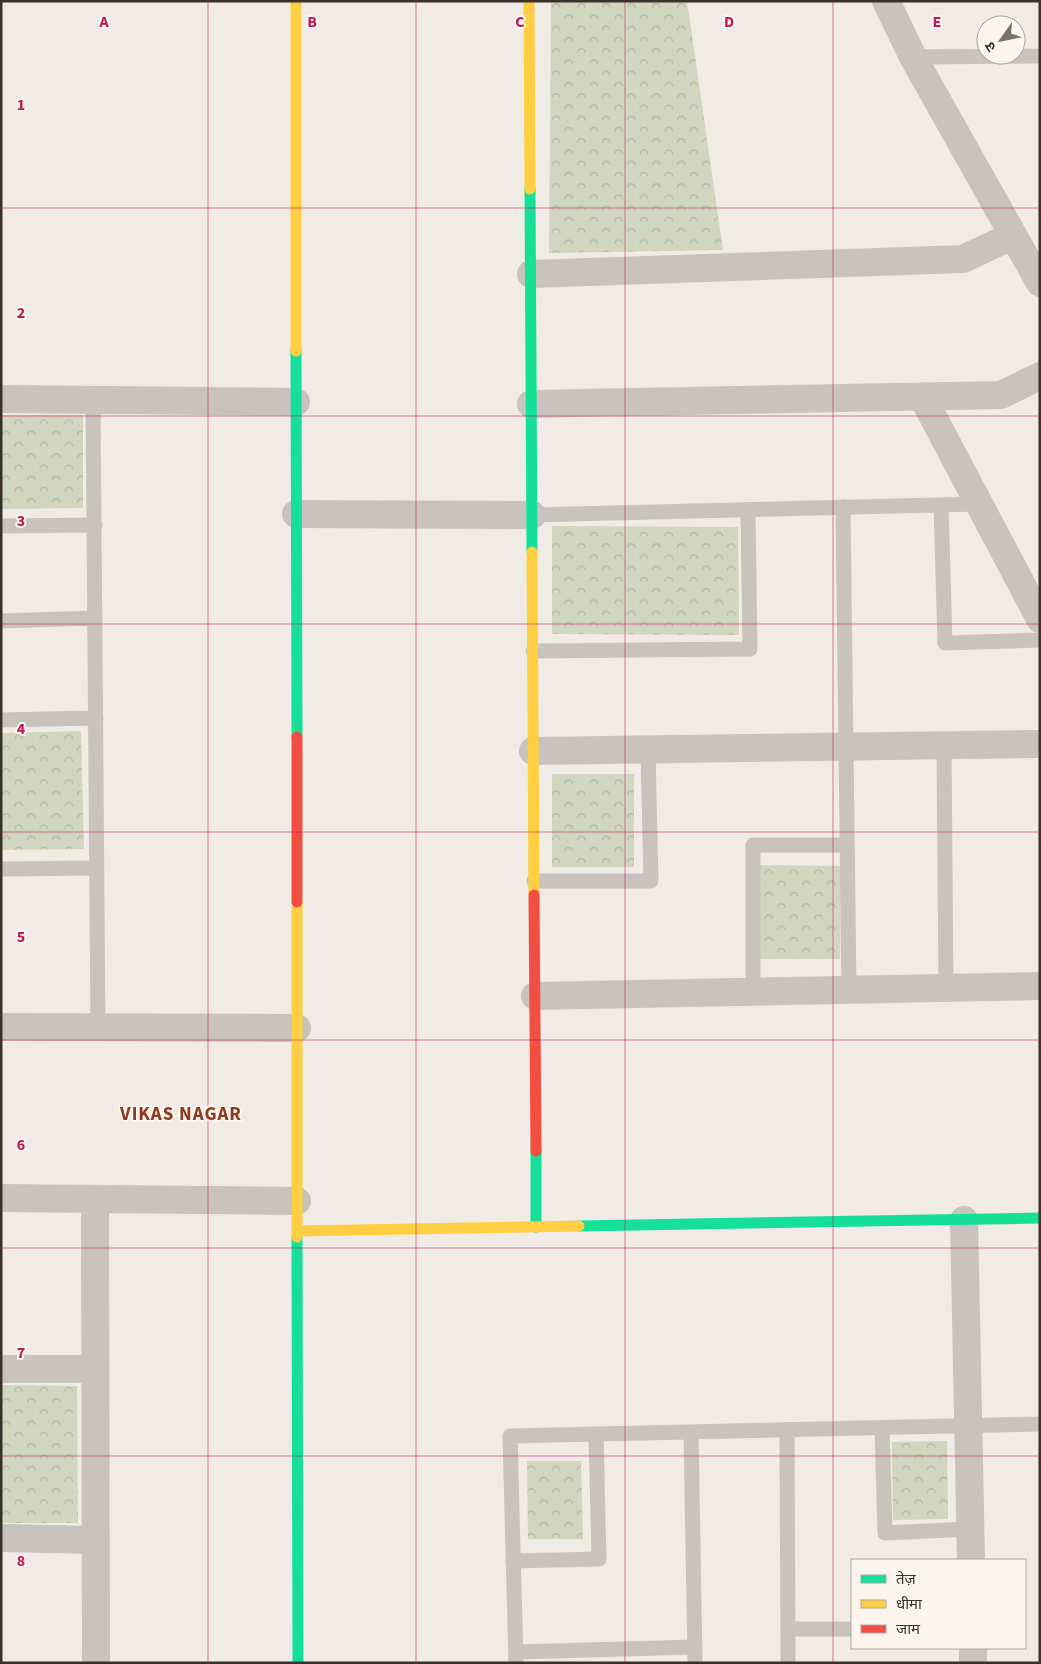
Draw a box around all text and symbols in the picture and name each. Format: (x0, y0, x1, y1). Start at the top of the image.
text: A (98, 11, 109, 33)
text: B (307, 11, 317, 33)
text: C (515, 11, 525, 33)
text: D (724, 11, 734, 33)
text: E (933, 11, 941, 33)
north arrow (976, 15, 1026, 65)
text: उ (980, 37, 1002, 55)
text: 1 (17, 94, 25, 116)
text: 2 (17, 302, 25, 324)
text: 3 (17, 510, 25, 532)
text: 4 (17, 718, 26, 740)
text: 5 (17, 926, 25, 948)
district label: VIKAS NAGAR (119, 1101, 242, 1128)
text: 6 (17, 1134, 25, 1156)
text: 7 (17, 1342, 25, 1364)
text: 8 (17, 1550, 25, 1572)
legend (851, 1559, 1026, 1649)
text: तेज़ (896, 1569, 917, 1590)
text: धीमा (896, 1594, 923, 1615)
text: जाम (896, 1619, 921, 1640)

